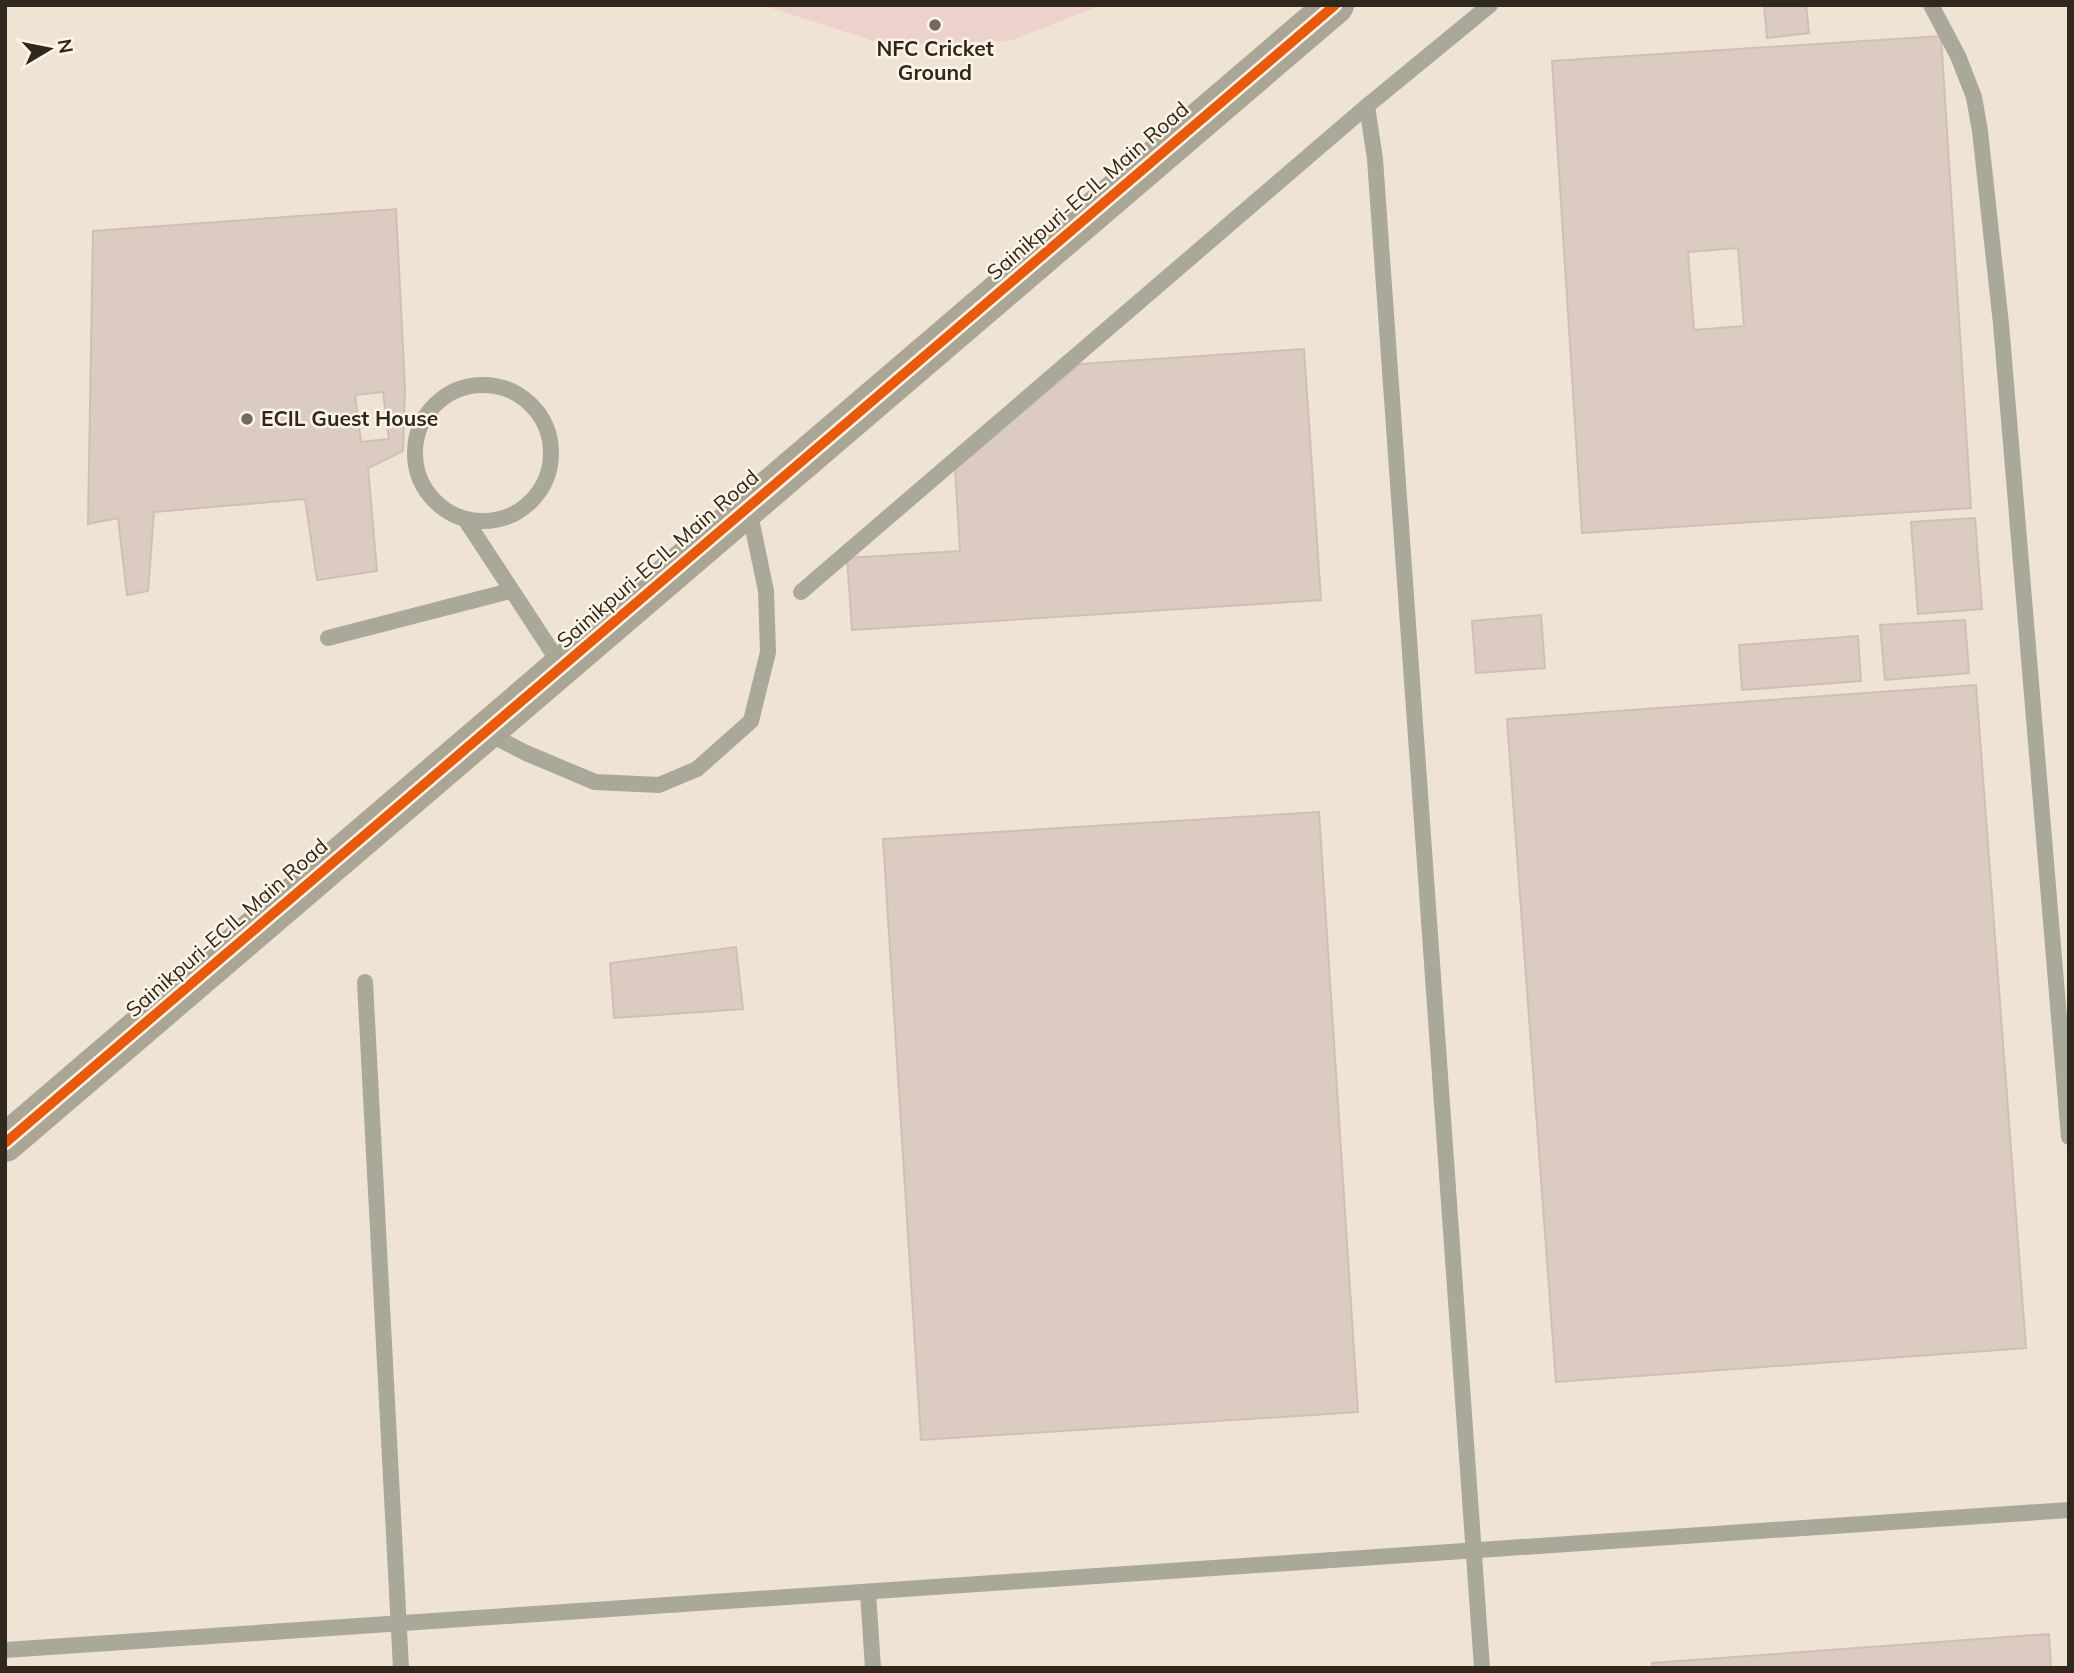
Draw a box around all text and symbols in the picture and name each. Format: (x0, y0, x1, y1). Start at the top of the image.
north arrow (14, 14, 84, 84)
marker: NFC Cricket Ground (927, 17, 943, 33)
place label: NFC Cricket Ground (876, 35, 994, 85)
text: N (53, 37, 79, 55)
street label: Sainikpuri-ECIL Main Road (981, 95, 1194, 285)
place label: ECIL Guest House (261, 405, 438, 431)
marker: ECIL Guest House (239, 411, 255, 427)
street label: Sainikpuri-ECIL Main Road (551, 463, 764, 653)
street label: Sainikpuri-ECIL Main Road (120, 832, 333, 1022)

